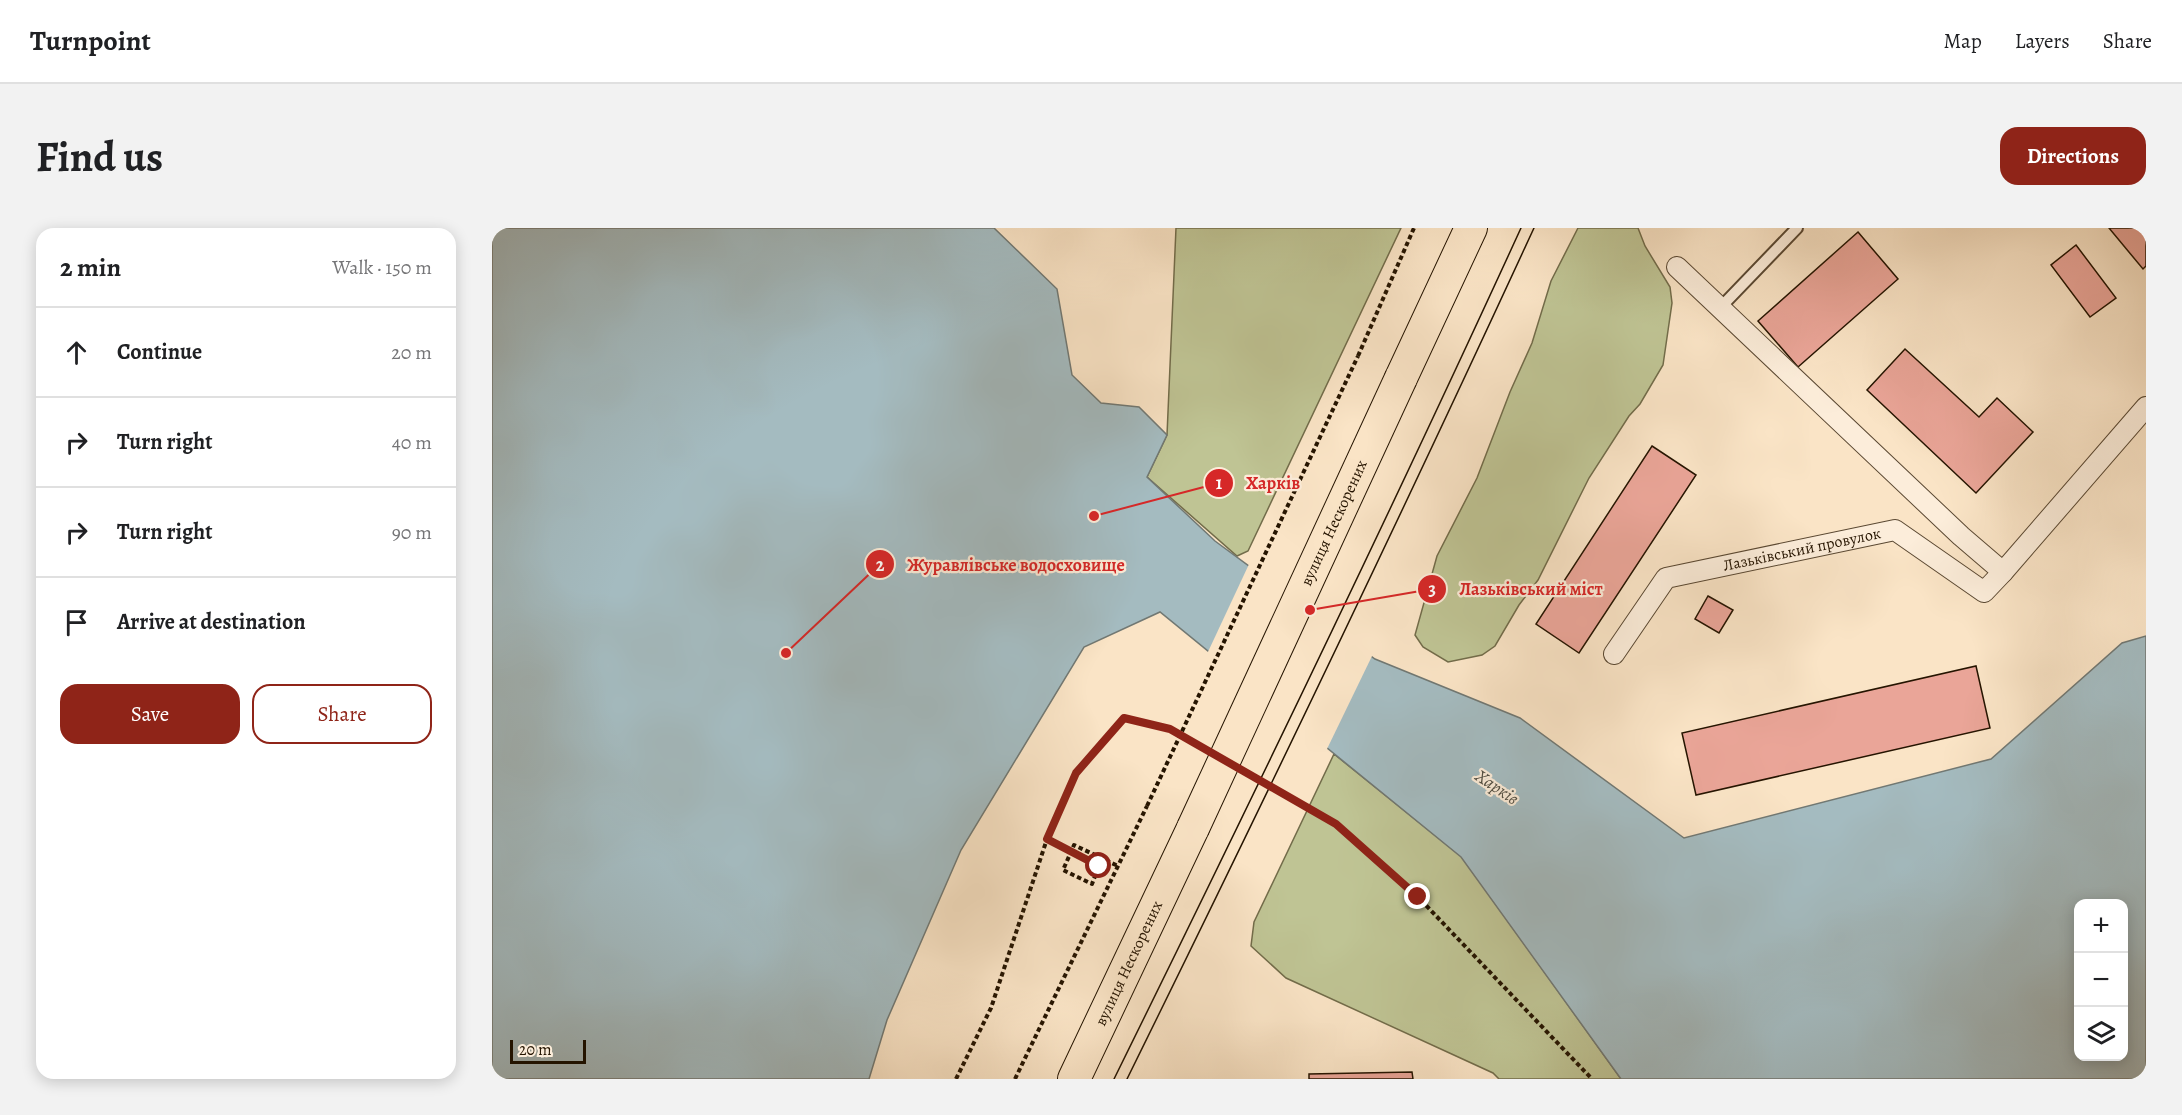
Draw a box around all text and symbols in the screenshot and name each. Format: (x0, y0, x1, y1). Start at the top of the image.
text: Turnpoint (30, 22, 151, 60)
text: Map (1943, 27, 1982, 55)
text: Layers (2015, 27, 2070, 55)
text: Share (2103, 27, 2152, 55)
button: Directions (2000, 127, 2146, 185)
text: Find us (36, 128, 163, 185)
text: 2 min (60, 250, 121, 285)
text: Walk · 150 m (332, 254, 432, 281)
icon: ahead (60, 336, 93, 369)
text: Continue (117, 337, 202, 367)
text: 20 m (391, 339, 432, 366)
icon: right (60, 426, 93, 459)
text: Turn right (117, 427, 213, 457)
text: 40 m (392, 429, 432, 456)
street label: вулиця Нескорених (1295, 456, 1373, 590)
callout: Харків (1204, 465, 1312, 501)
text: 1 (1216, 471, 1223, 495)
text: Харків (1246, 471, 1300, 495)
icon: right (60, 516, 93, 549)
text: Turn right (117, 517, 213, 547)
text: 90 m (392, 519, 432, 546)
street label: Лазьківський провулок (1721, 522, 1883, 577)
callout: Журавлівське водосховище (865, 546, 1137, 582)
text: 2 (876, 553, 885, 577)
text: Журавлівське водосховище (907, 553, 1125, 577)
callout: Лазьківський міст (1417, 571, 1615, 607)
text: 3 (1428, 577, 1436, 601)
text: Лазьківський міст (1459, 577, 1603, 601)
icon: arrive (60, 606, 93, 639)
text: Arrive at destination (117, 607, 306, 637)
button: Save (60, 684, 240, 744)
button: Share (252, 684, 432, 744)
water label: Харків (1470, 763, 1523, 810)
route start (1085, 852, 1111, 878)
route end (1404, 883, 1430, 909)
street label: вулиця Нескорених (1090, 897, 1168, 1030)
map controls (2074, 899, 2128, 1061)
button: + (2074, 899, 2128, 953)
button: − (2074, 953, 2128, 1007)
button: layers (2074, 1007, 2128, 1061)
scale bar (510, 1037, 586, 1064)
text: 20 m (519, 1039, 552, 1061)

